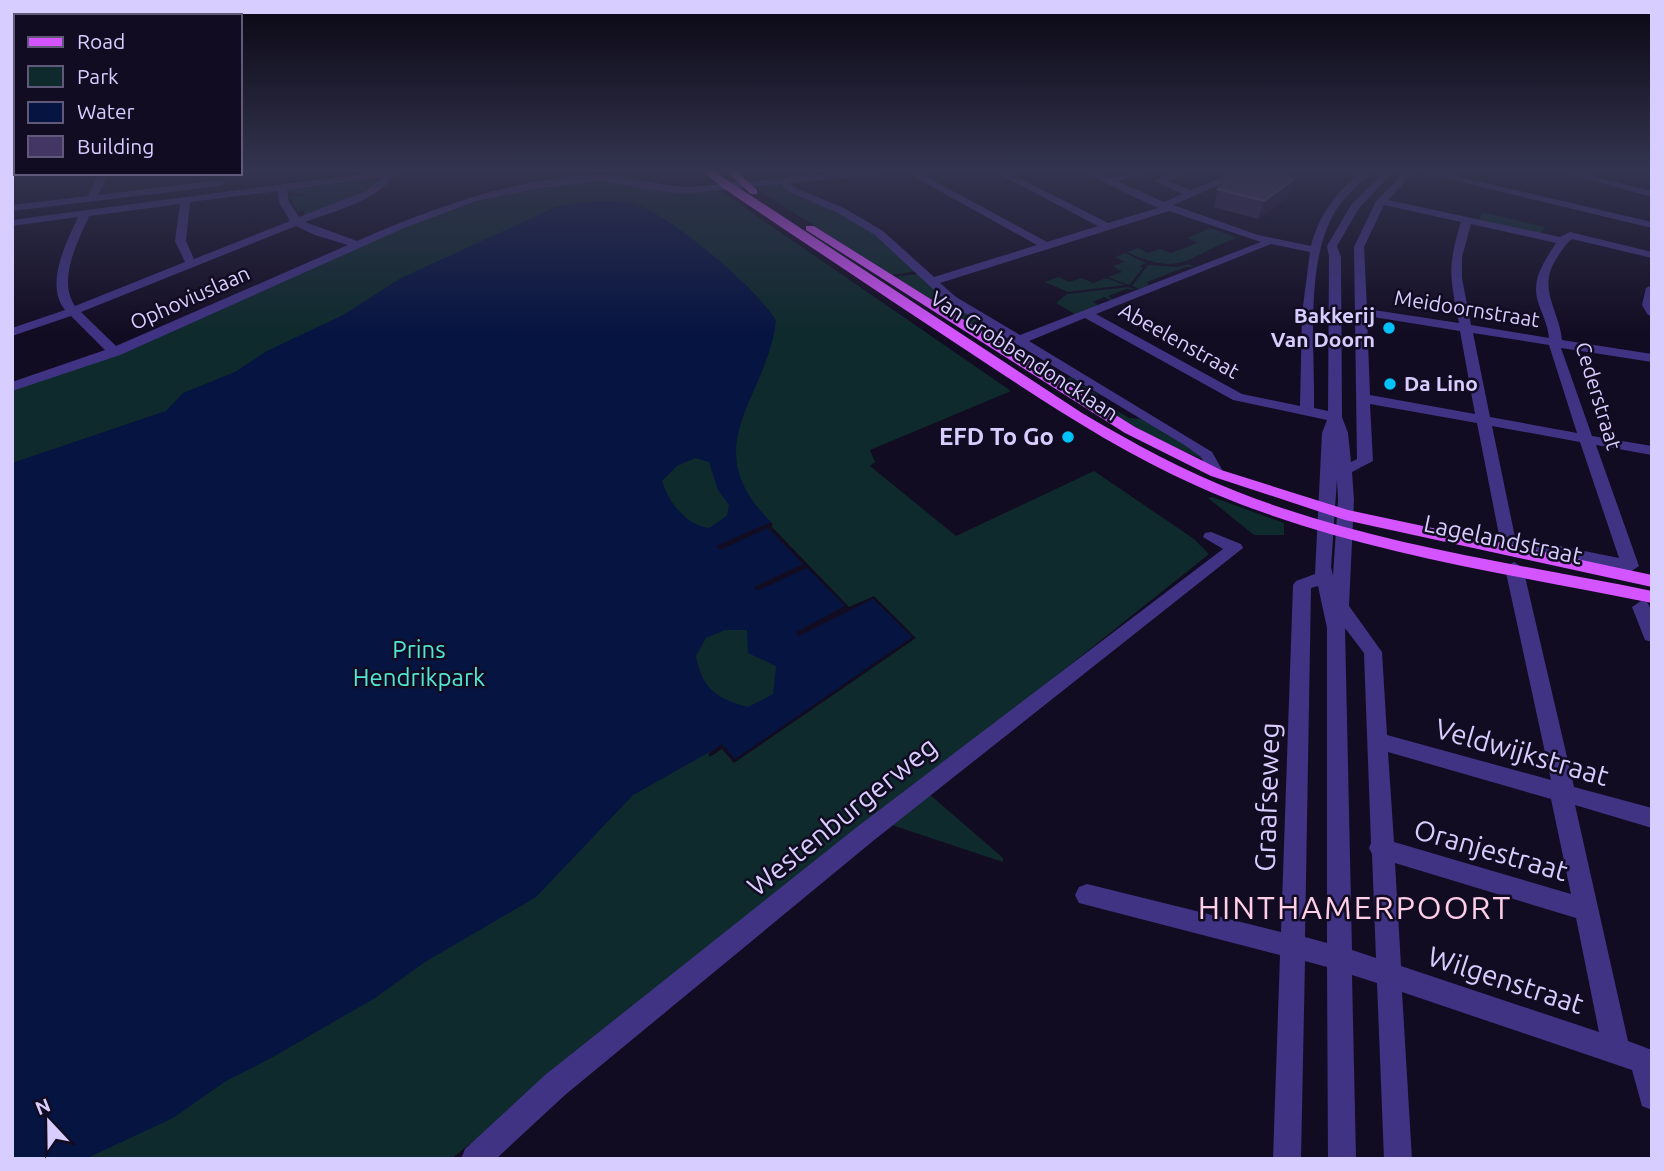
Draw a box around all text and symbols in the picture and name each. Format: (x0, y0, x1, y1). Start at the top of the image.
legend (14, 14, 242, 175)
text: Road (77, 29, 125, 53)
text: Park (77, 64, 119, 88)
text: Water (77, 99, 135, 123)
text: Building (77, 134, 154, 158)
street label: Ophoviuslaan (126, 260, 253, 334)
street label: Van Grobbendoncklaan (926, 285, 1123, 425)
street label: Meidoornstraat (1393, 285, 1542, 331)
street label: Abeelenstraat (1115, 297, 1244, 383)
place label: Bakkerij Van Doorn (1271, 303, 1375, 351)
marker: Bakkerij Van Doorn (1381, 320, 1397, 336)
street label: Cederstraat (1571, 339, 1627, 453)
place label: Da Lino (1404, 371, 1478, 395)
marker: Da Lino (1382, 376, 1398, 392)
place label: EFD To Go (939, 423, 1054, 450)
marker: EFD To Go (1060, 429, 1076, 445)
street label: Lagelandstraat (1422, 510, 1585, 570)
park label: Prins Hendrikpark (353, 636, 485, 691)
street label: Veldwijkstraat (1432, 712, 1612, 791)
street label: Graafseweg (1248, 722, 1285, 872)
street label: Westenburgerweg (741, 730, 943, 901)
street label: Oranjestraat (1411, 813, 1572, 886)
district label: HINTHAMERPOORT (1198, 889, 1512, 925)
street label: Wilgenstraat (1424, 940, 1588, 1019)
north arrow (14, 1087, 84, 1157)
text: N (32, 1093, 53, 1119)

